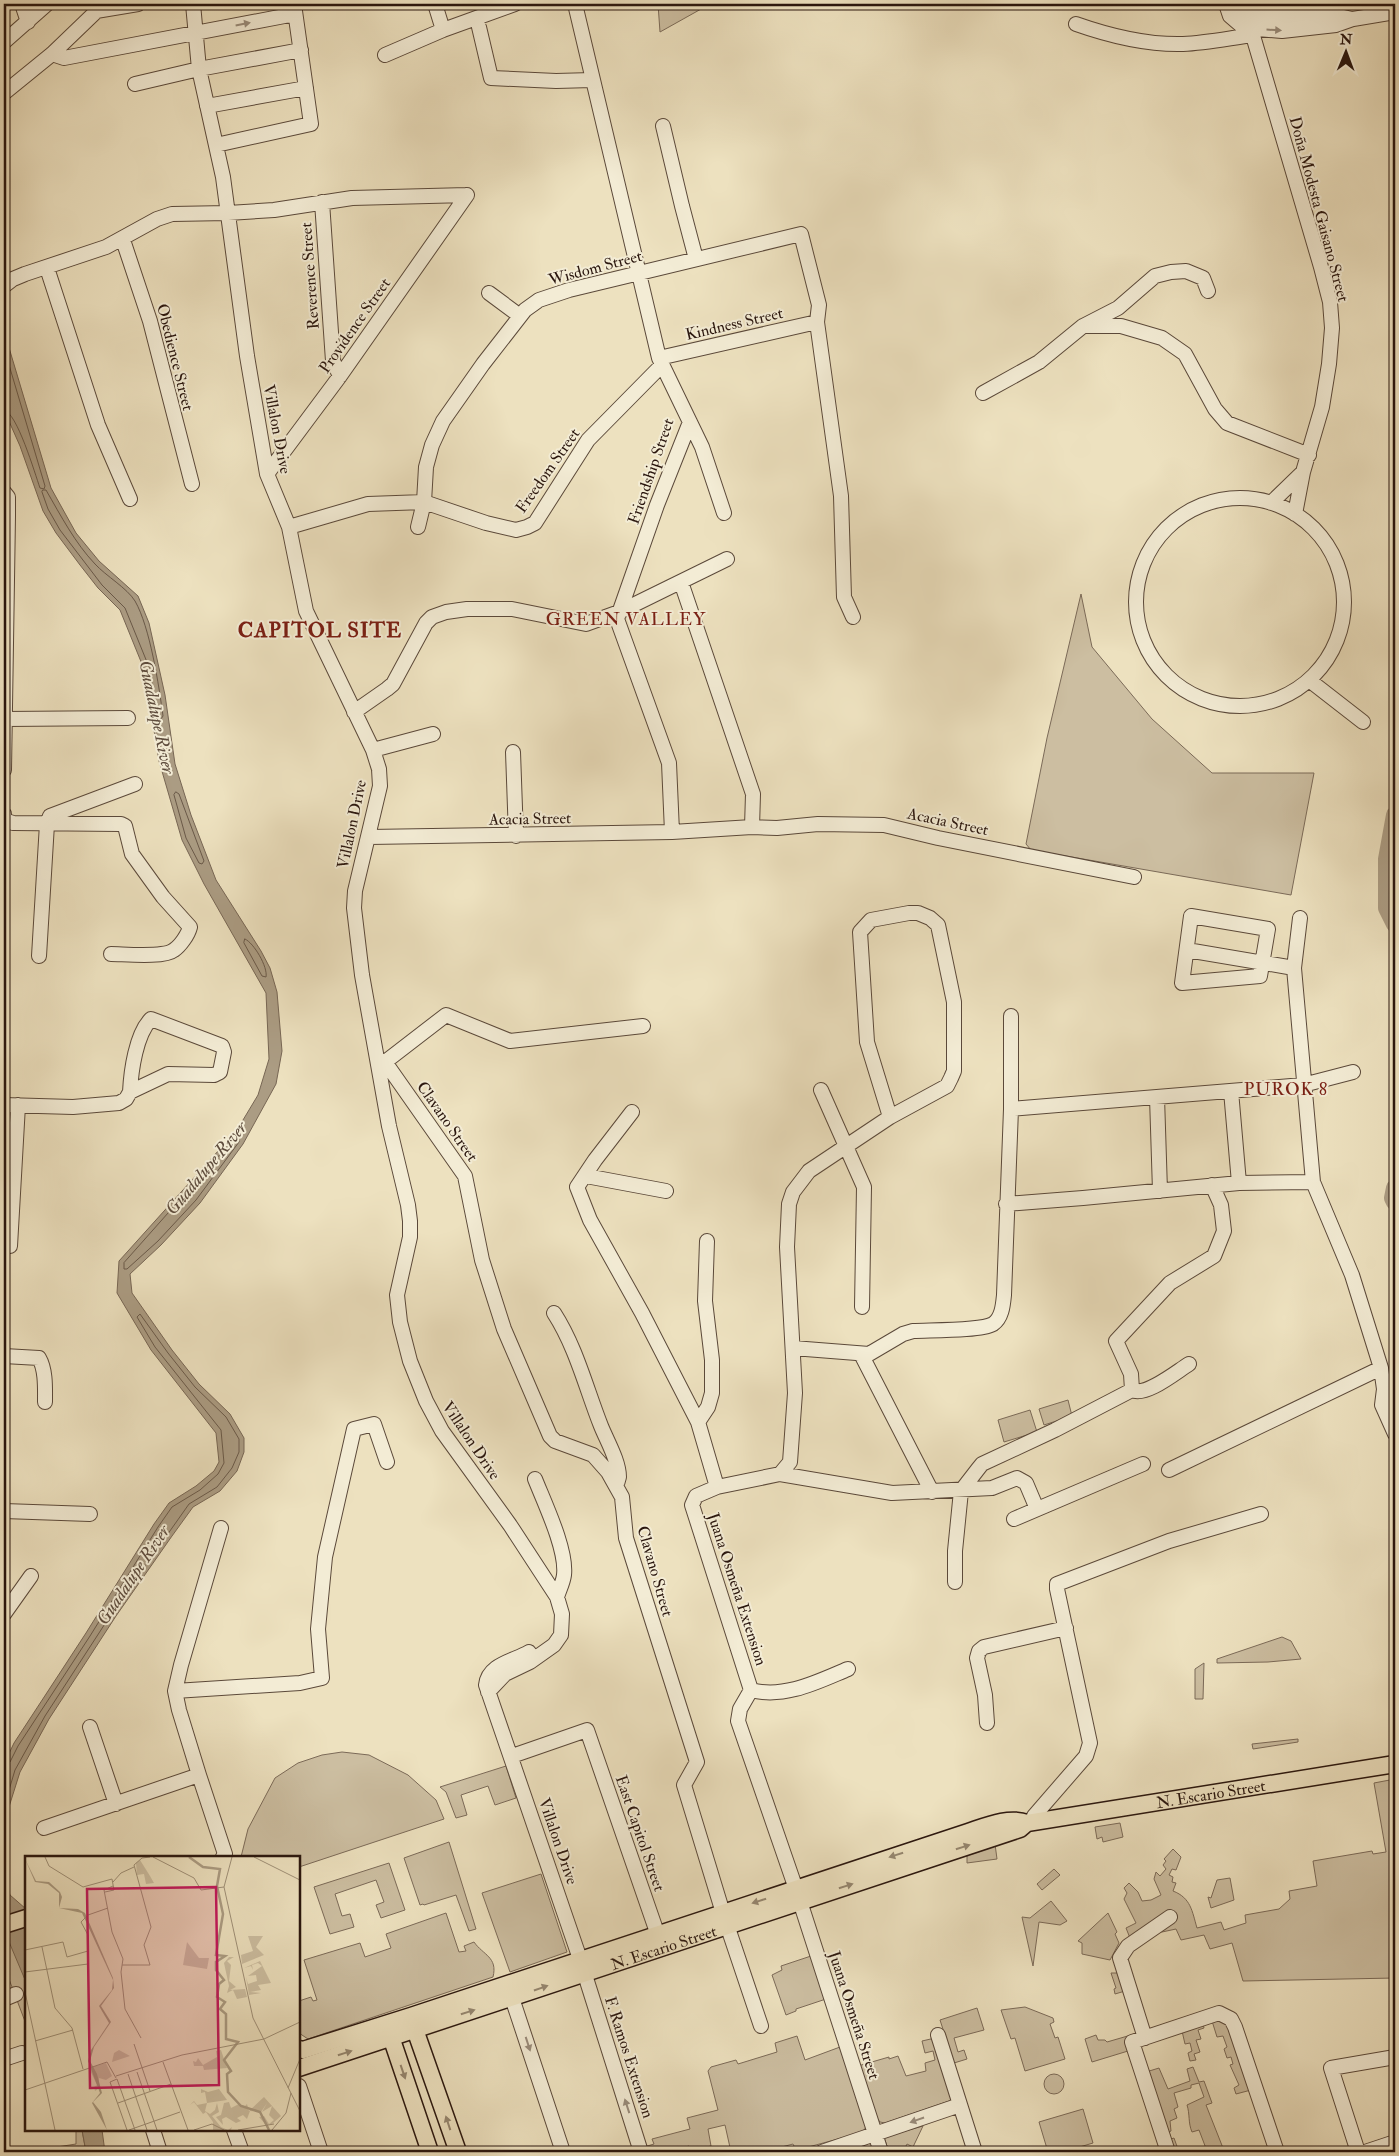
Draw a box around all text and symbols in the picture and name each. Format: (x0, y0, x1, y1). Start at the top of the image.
one-way arrow (235, 19, 251, 27)
one-way arrow (1266, 27, 1282, 35)
north arrow (1322, 28, 1372, 78)
text: N (1339, 31, 1353, 48)
street label: Doña Modesta Gaisano Street (1285, 114, 1353, 304)
street label: Reverence Street (296, 222, 324, 330)
street label: Wisdom Street (545, 246, 644, 290)
street label: Providence Street (315, 274, 395, 377)
street label: Obedience Street (152, 302, 198, 413)
street label: Kindness Street (684, 303, 785, 345)
street label: Villalon Drive (259, 383, 296, 476)
street label: Friendship Street (623, 416, 679, 527)
street label: Freedom Street (511, 424, 584, 517)
district label: GREEN VALLEY (546, 608, 706, 631)
district label: CAPITOL SITE (238, 617, 402, 644)
water label: Guadalupe River (133, 658, 180, 777)
street label: Villalon Drive (333, 778, 371, 870)
street label: Acacia Street (904, 803, 990, 840)
street label: Acacia Street (488, 808, 571, 830)
street label: Clavano Street (412, 1078, 482, 1166)
district label: PUROK 8 (1244, 1078, 1328, 1101)
water label: Guadalupe River (160, 1116, 253, 1220)
street label: Villalon Drive (438, 1398, 505, 1484)
street label: Juana Osmeña Extension (702, 1510, 771, 1668)
water label: Guadalupe River (92, 1520, 176, 1630)
street label: Clavano Street (633, 1524, 678, 1619)
street label: East Capitol Street (610, 1773, 669, 1894)
street label: N. Escario Street (1155, 1776, 1267, 1813)
street label: Villalon Drive (534, 1795, 582, 1888)
one-way arrow (956, 1843, 971, 1851)
one-way arrow (888, 1852, 903, 1860)
inset map (25, 1856, 300, 2131)
one-way arrow (839, 1882, 854, 1889)
one-way arrow (752, 1898, 767, 1905)
street label: N. Escario Street (608, 1921, 719, 1975)
street label: Juana Osmeña Street (823, 1948, 884, 2082)
one-way arrow (533, 1984, 548, 1991)
street label: F. Ramos Extension (600, 1994, 658, 2121)
one-way arrow (461, 2008, 476, 2016)
one-way arrow (524, 2037, 532, 2052)
one-way arrow (338, 2049, 353, 2057)
one-way arrow (399, 2064, 407, 2079)
one-way arrow (623, 2098, 630, 2113)
one-way arrow (444, 2116, 451, 2131)
one-way arrow (910, 2117, 925, 2124)

